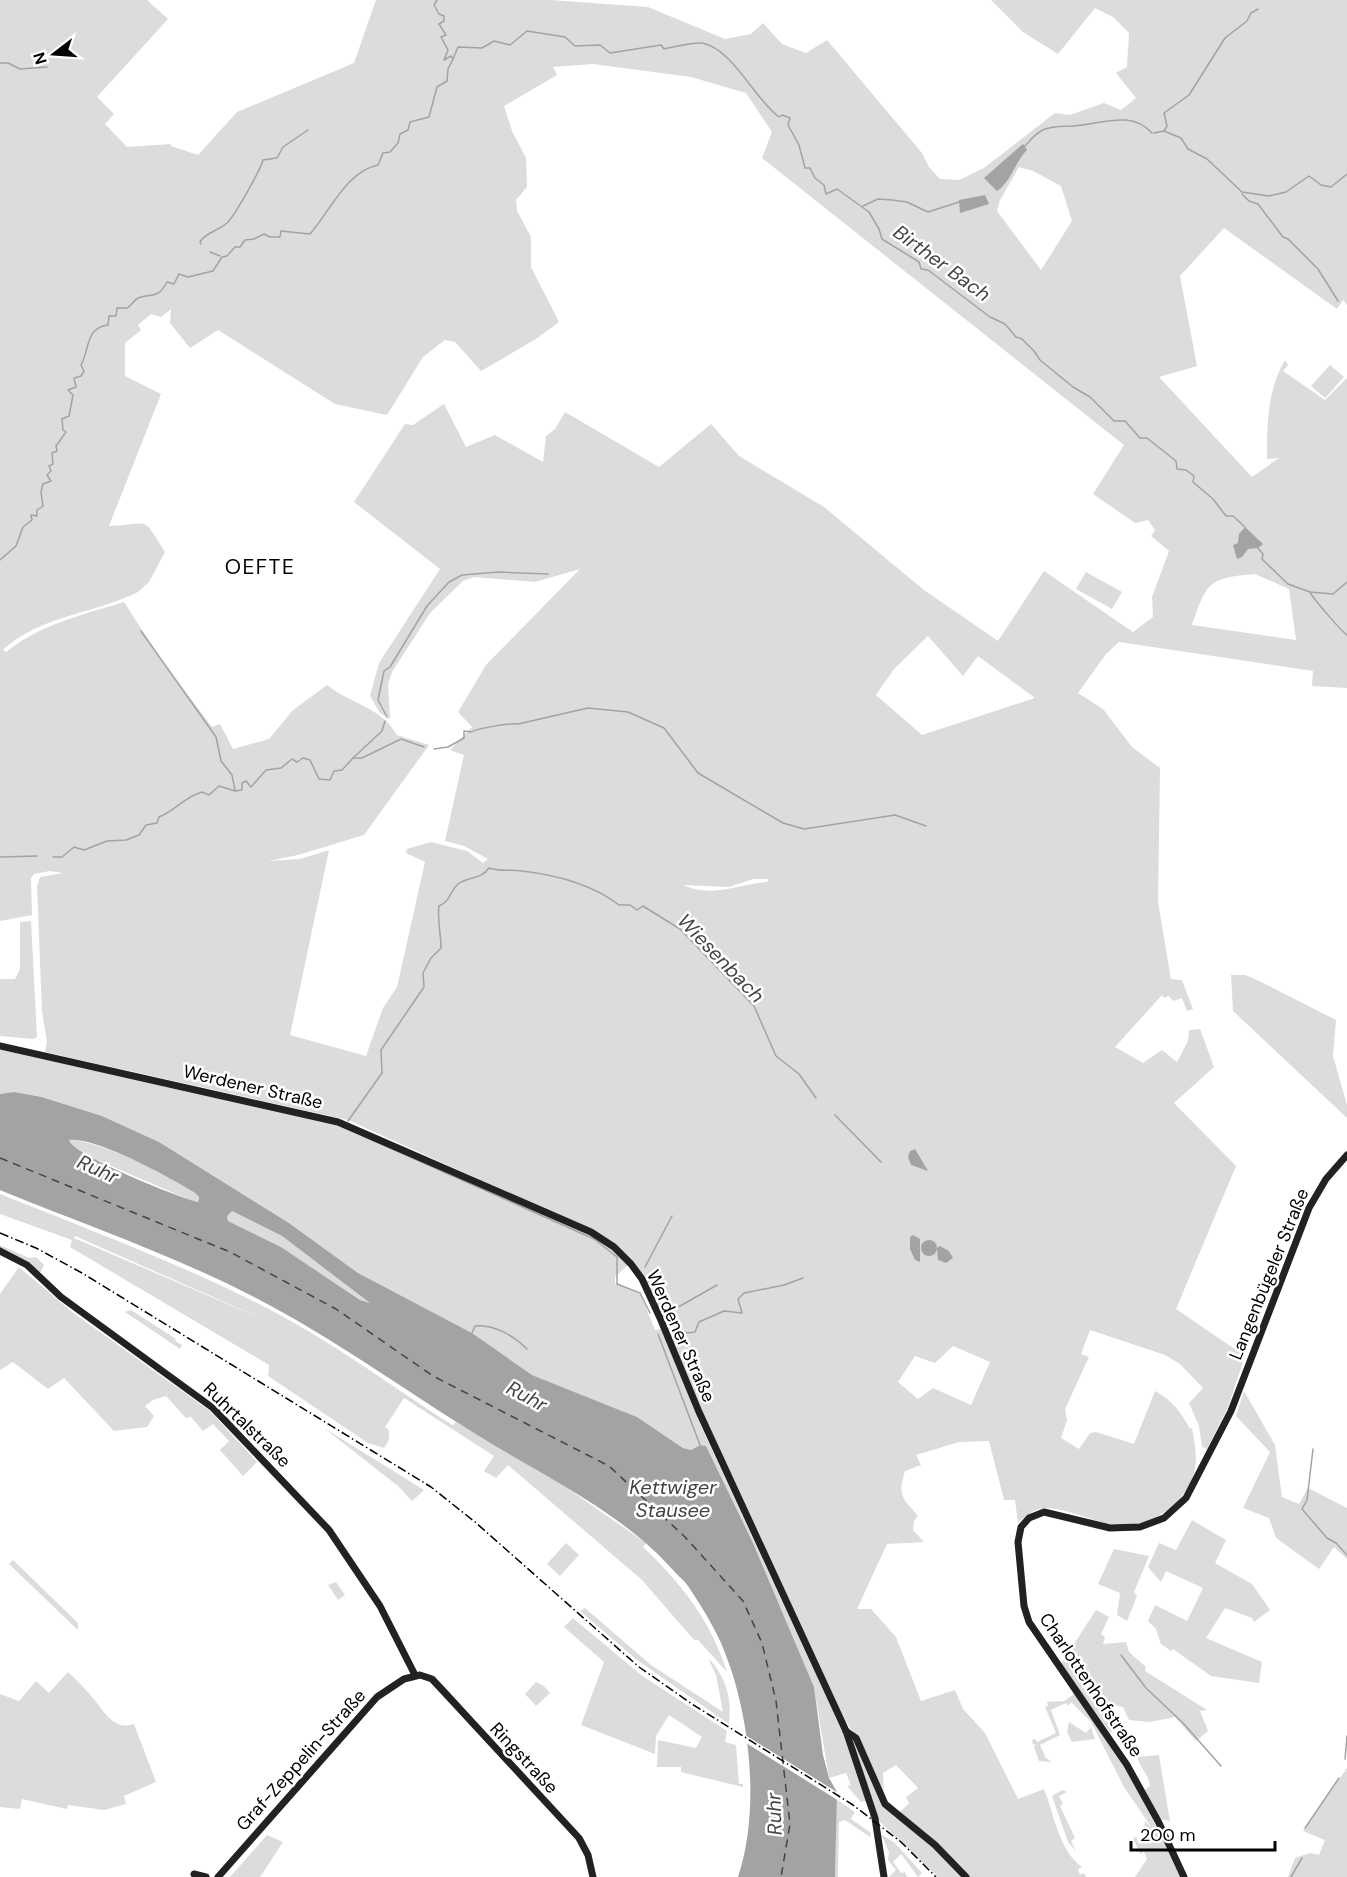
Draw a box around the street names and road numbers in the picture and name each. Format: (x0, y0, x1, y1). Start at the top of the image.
street label: Werdener Straße (181, 1059, 325, 1115)
street label: Langenbügeler Straße (1224, 1185, 1314, 1363)
street label: Werdener Straße (641, 1266, 721, 1406)
street label: Ruhrtalstraße (198, 1377, 296, 1473)
street label: Charlottenhofstraße (1034, 1608, 1148, 1762)
street label: Graf-Zeppelin-Straße (231, 1684, 371, 1836)
street label: Ringstraße (485, 1717, 563, 1799)

